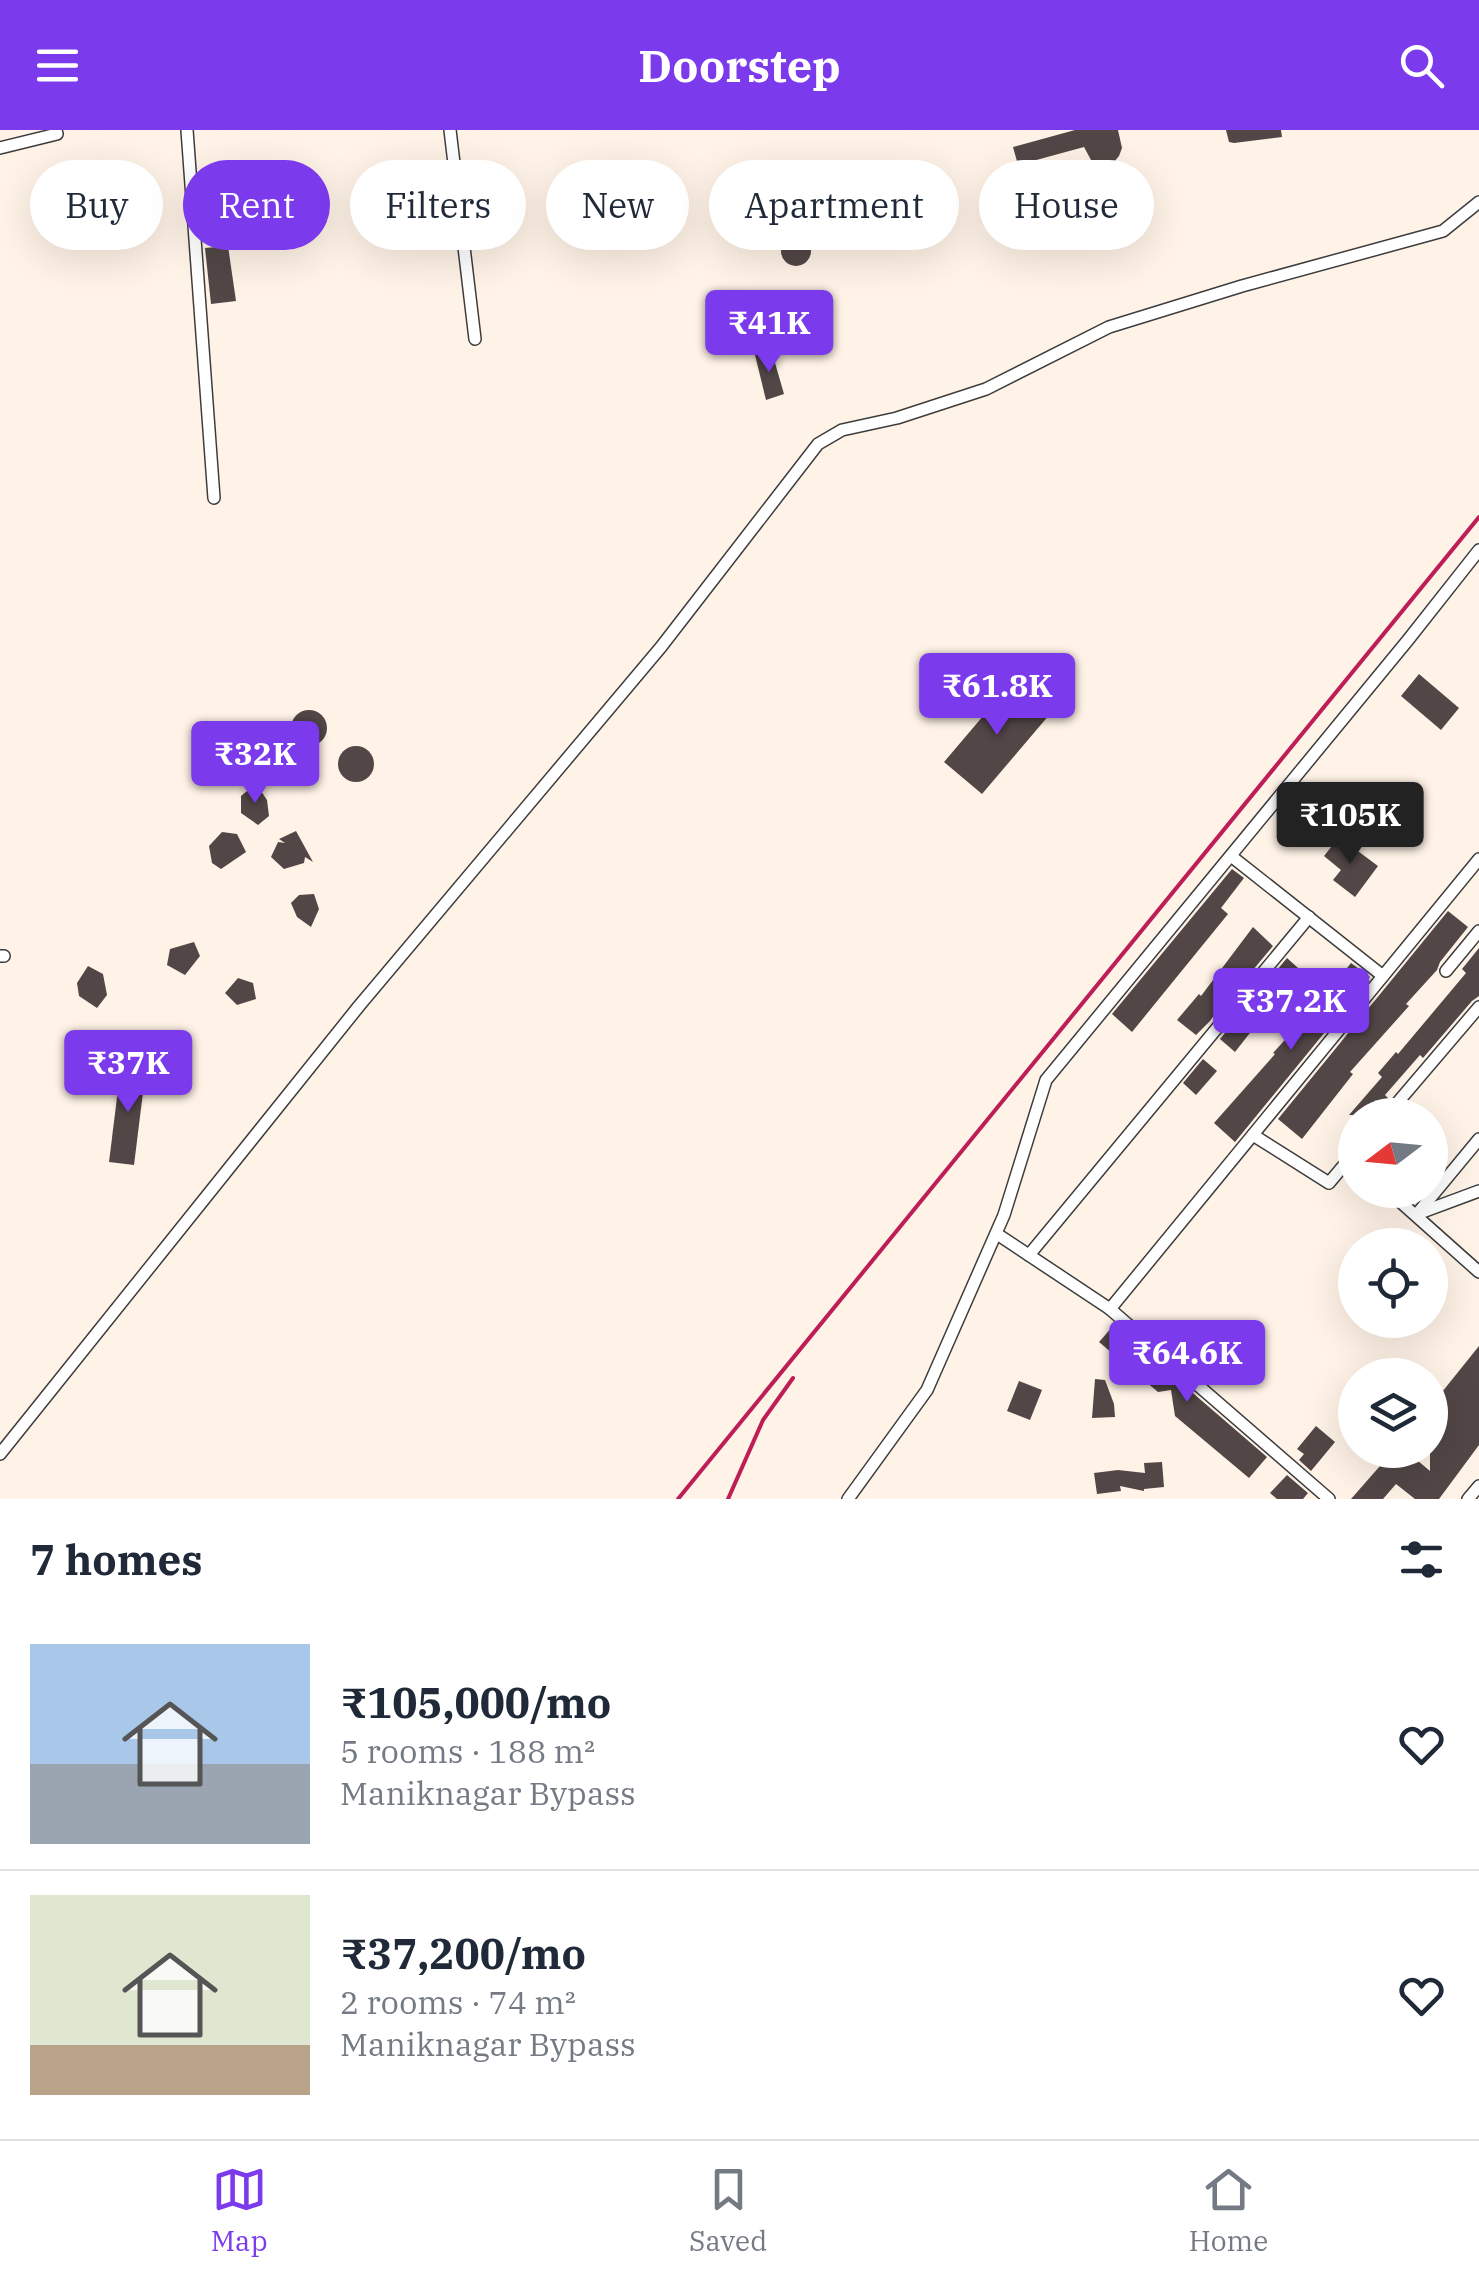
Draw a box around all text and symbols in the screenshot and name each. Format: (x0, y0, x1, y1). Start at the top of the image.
text: Doorstep (638, 36, 841, 94)
icon: menu (30, 38, 85, 93)
icon: search (1394, 38, 1449, 93)
chip: Buy (30, 160, 163, 250)
chip: Rent (183, 160, 330, 250)
chip: Filters (350, 160, 526, 250)
chip: New (546, 160, 689, 250)
chip: Apartment (709, 160, 959, 250)
chip: House (979, 160, 1154, 250)
pin: ₹41K (710, 290, 828, 375)
text: ₹41K (727, 301, 811, 343)
pin: ₹61.8K (916, 653, 1078, 738)
text: ₹61.8K (941, 664, 1053, 706)
pin: ₹32K (196, 721, 314, 806)
text: ₹32K (213, 732, 297, 774)
pin: ₹105K (1280, 782, 1420, 867)
text: ₹105K (1299, 793, 1401, 835)
pin: ₹37.2K (1210, 968, 1372, 1053)
text: ₹37.2K (1235, 979, 1347, 1021)
pin: ₹37K (69, 1030, 187, 1115)
text: ₹37K (86, 1041, 170, 1083)
north arrow (1338, 1098, 1448, 1208)
map controls (1338, 1098, 1448, 1468)
button: locate (1338, 1228, 1448, 1338)
pin: ₹64.6K (1106, 1320, 1268, 1405)
text: ₹64.6K (1131, 1331, 1243, 1373)
button: layers (1338, 1358, 1448, 1468)
text: 7 homes (30, 1532, 203, 1587)
icon: filters (1394, 1532, 1449, 1587)
text: ₹105,000/mo (340, 1675, 611, 1730)
icon: home (110, 1684, 230, 1804)
icon: heart (1394, 1717, 1449, 1772)
text: 5 rooms · 188 m² (340, 1730, 595, 1772)
text: Maniknagar Bypass (340, 1772, 636, 1814)
text: ₹37,200/mo (340, 1926, 586, 1981)
icon: home (110, 1935, 230, 2055)
icon: heart (1394, 1968, 1449, 2023)
text: 2 rooms · 74 m² (340, 1981, 576, 2023)
text: Maniknagar Bypass (340, 2023, 636, 2065)
tab: Map (211, 2162, 268, 2259)
tab: Saved (689, 2162, 767, 2259)
tab: Home (1189, 2162, 1268, 2259)

